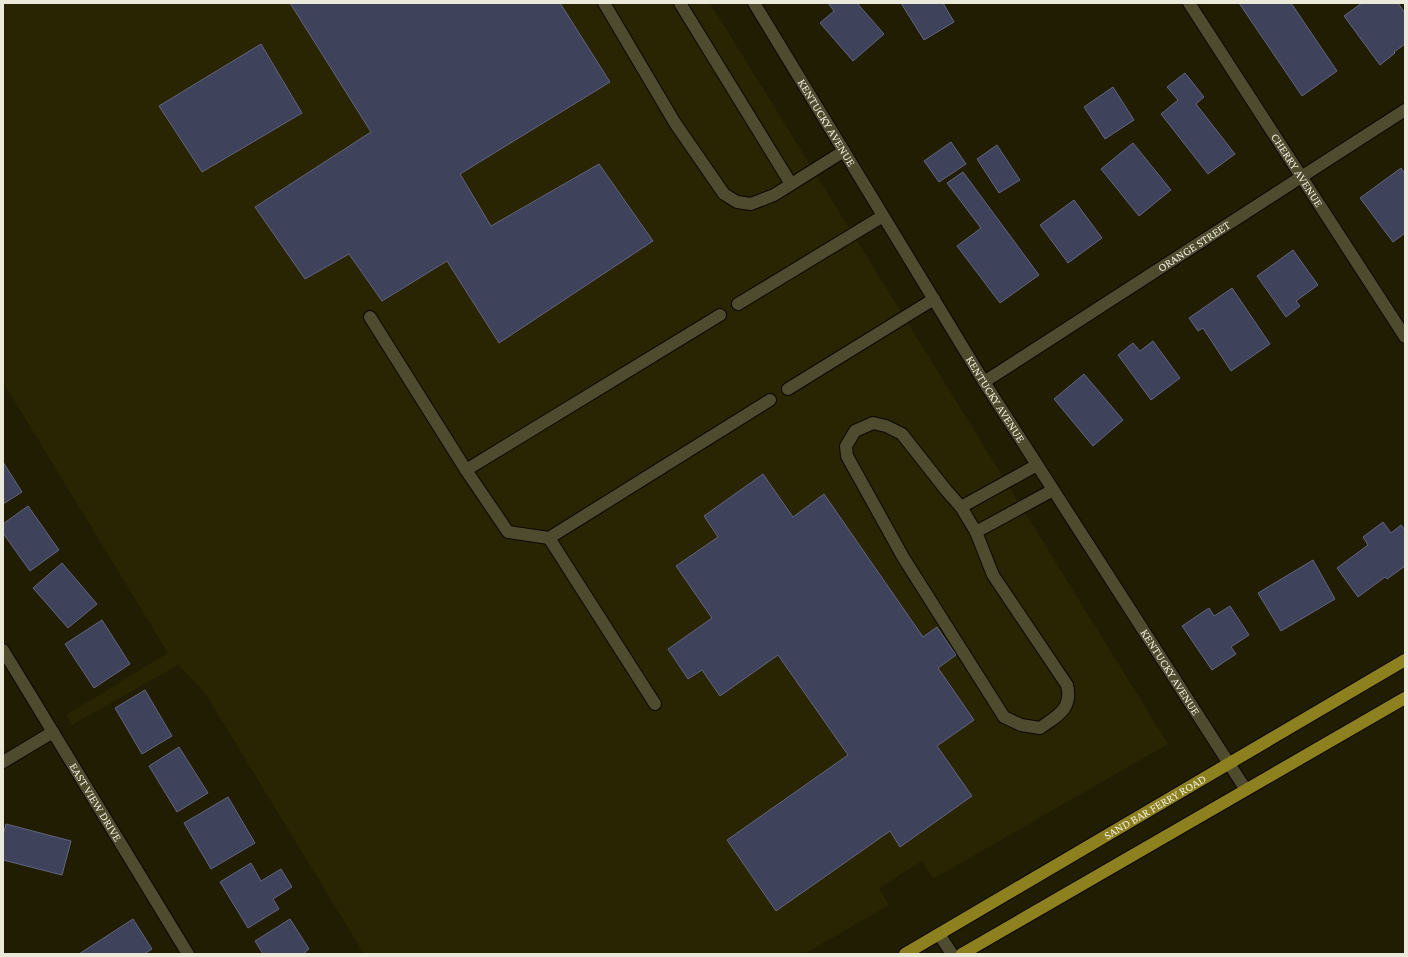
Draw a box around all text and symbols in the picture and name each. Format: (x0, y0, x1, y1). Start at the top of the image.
street label: KENTUCKY AVENUE (795, 76, 859, 169)
street label: CHERRY AVENUE (1268, 130, 1326, 210)
street label: ORANGE STREET (1155, 217, 1233, 275)
street label: KENTUCKY AVENUE (963, 353, 1028, 446)
street label: KENTUCKY AVENUE (1137, 626, 1203, 718)
street label: EAST VIEW DRIVE (66, 760, 125, 844)
street label: SAND BAR FERRY ROAD (1101, 772, 1209, 843)

